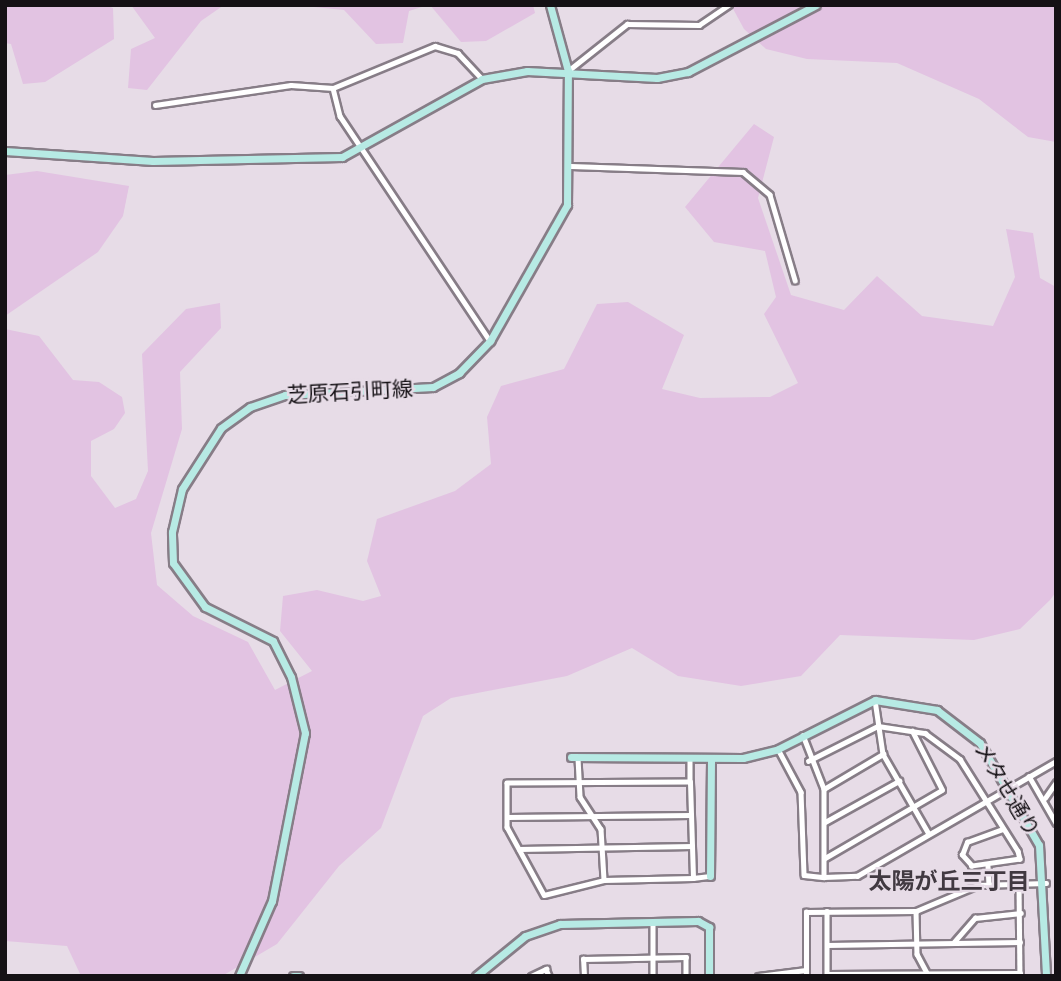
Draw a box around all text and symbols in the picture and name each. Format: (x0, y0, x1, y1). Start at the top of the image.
street label: 芝原石引町線 (286, 377, 414, 409)
street label: メタせ通り (968, 739, 1044, 841)
district label: 太陽が丘三丁目 (869, 868, 1029, 896)

